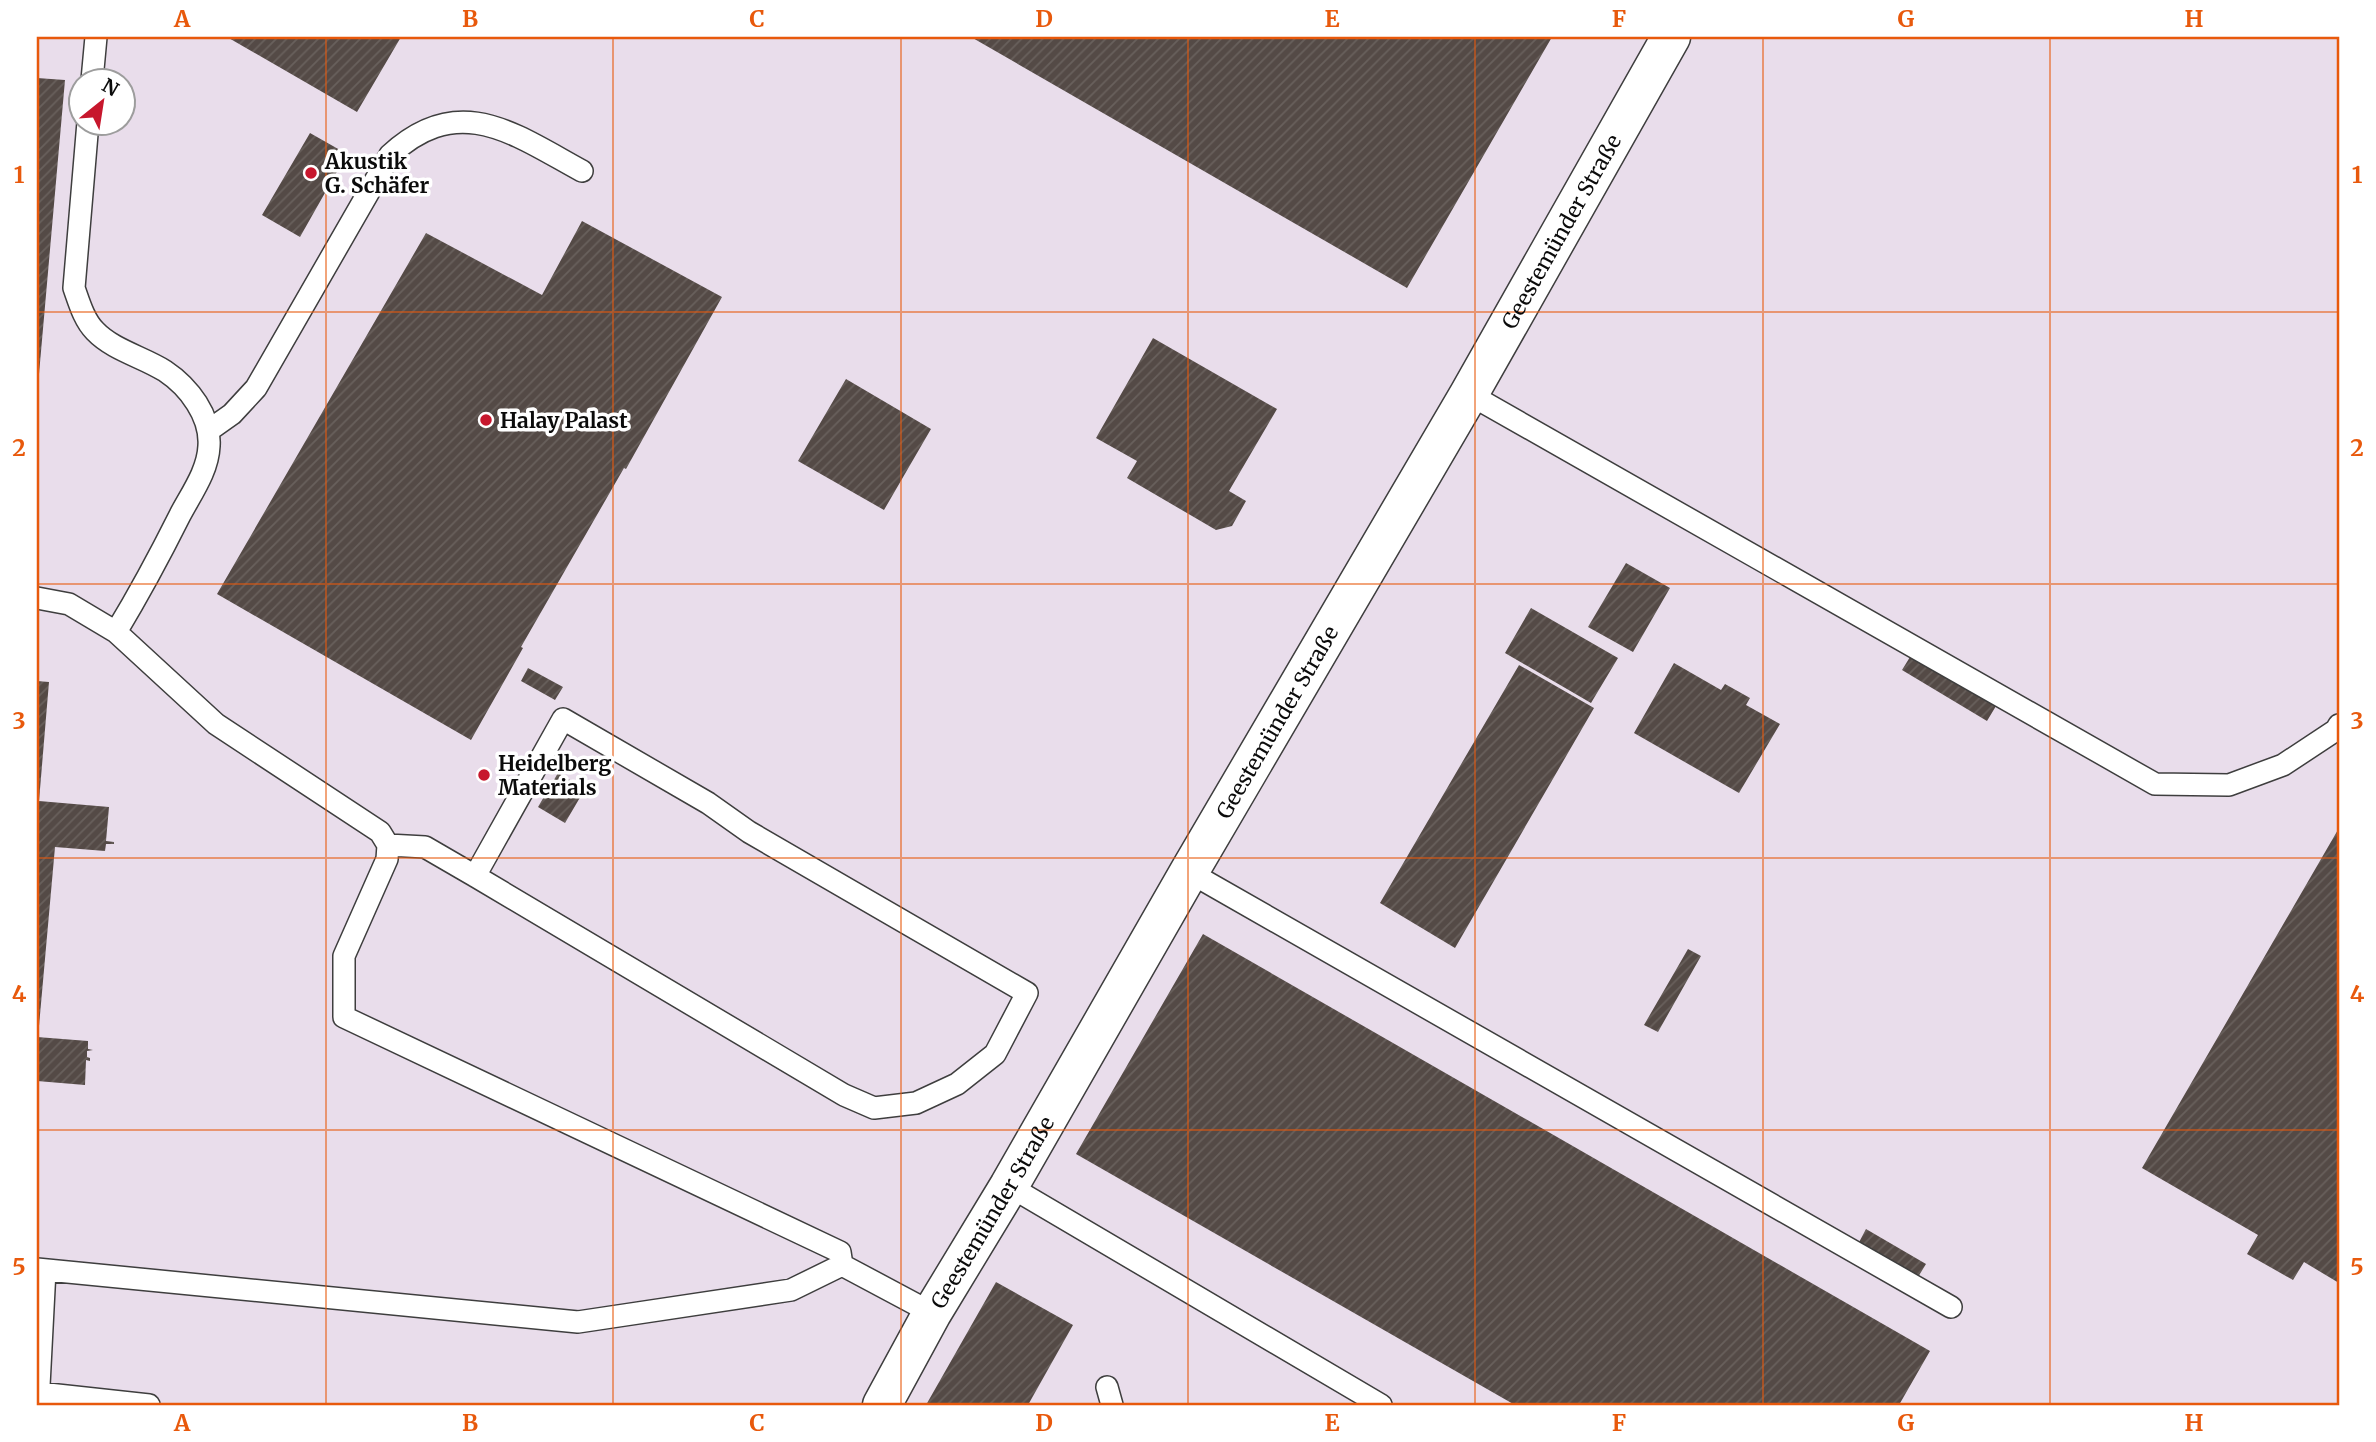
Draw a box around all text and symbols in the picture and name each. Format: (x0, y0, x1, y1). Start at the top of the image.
text: A (173, 4, 191, 33)
text: B (462, 4, 478, 33)
text: C (749, 4, 765, 33)
text: D (1035, 4, 1053, 33)
text: E (1324, 4, 1340, 33)
text: F (1612, 4, 1626, 33)
text: G (1898, 4, 1915, 33)
text: H (2185, 4, 2204, 33)
north arrow (66, 66, 136, 136)
text: N (98, 73, 123, 101)
street label: Geestemünder Straße (1495, 129, 1627, 333)
place label: Akustik G. Schäfer (324, 148, 429, 199)
text: 1 (14, 160, 25, 189)
text: 1 (2352, 160, 2363, 189)
marker: Akustik G. Schäfer (303, 165, 319, 181)
place label: Halay Palast (500, 407, 628, 434)
marker: Halay Palast (478, 412, 494, 428)
text: 2 (12, 433, 26, 462)
text: 2 (2350, 433, 2364, 462)
street label: Geestemünder Straße (1210, 621, 1344, 823)
text: 3 (12, 706, 26, 735)
text: 3 (2350, 706, 2364, 735)
place label: Heidelberg Materials (498, 750, 611, 801)
marker: Heidelberg Materials (476, 767, 492, 783)
text: 4 (12, 979, 27, 1008)
text: 4 (2350, 979, 2365, 1008)
street label: Geestemünder Straße (924, 1111, 1060, 1313)
text: 5 (12, 1252, 26, 1281)
text: 5 (2350, 1252, 2364, 1281)
text: A (173, 1408, 191, 1437)
text: B (462, 1408, 478, 1437)
text: C (749, 1408, 765, 1437)
text: D (1035, 1408, 1053, 1437)
text: E (1324, 1408, 1340, 1437)
text: F (1612, 1408, 1626, 1437)
text: G (1898, 1408, 1915, 1437)
text: H (2185, 1408, 2204, 1437)

